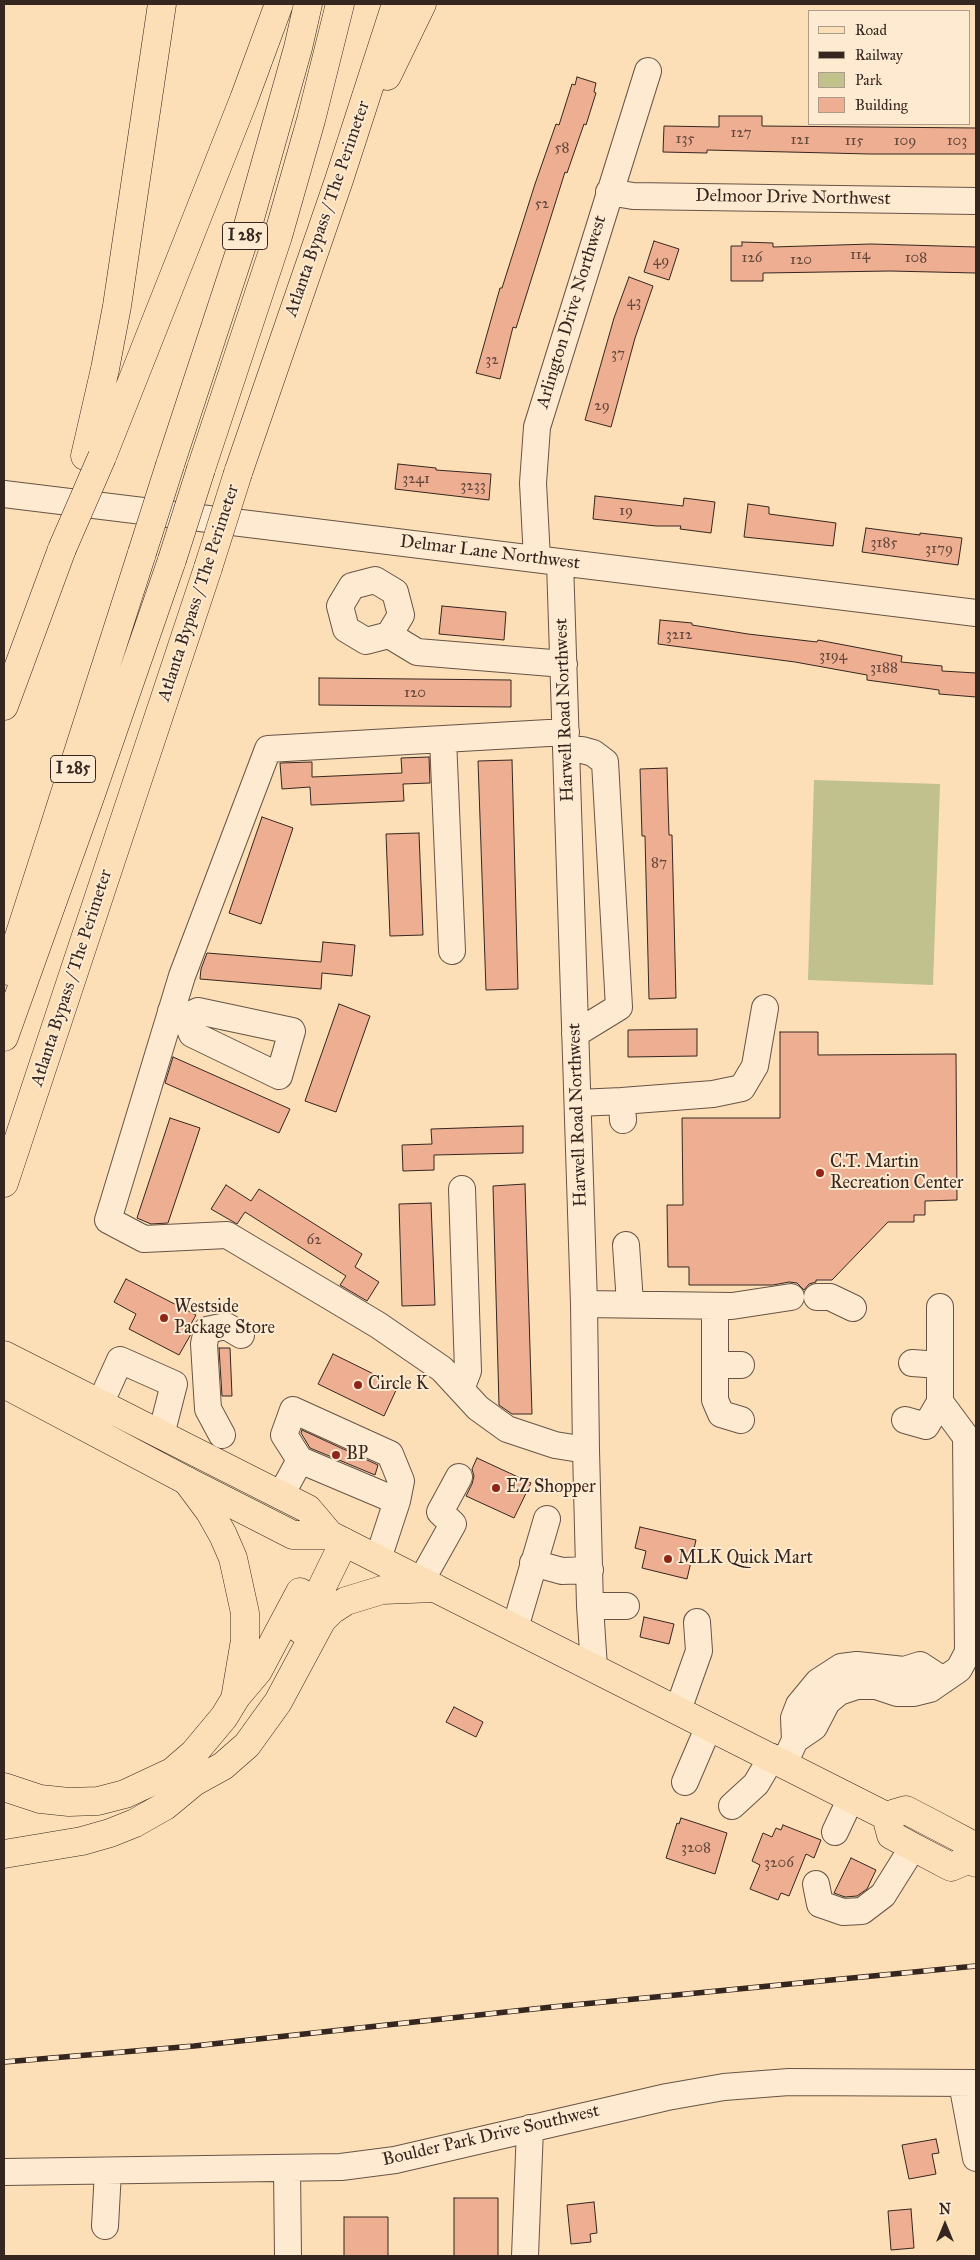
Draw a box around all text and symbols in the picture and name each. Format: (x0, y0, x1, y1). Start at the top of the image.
legend (808, 10, 970, 125)
text: Road (855, 21, 887, 39)
text: Railway (855, 46, 903, 64)
text: Park (855, 71, 882, 89)
text: Building (855, 96, 908, 114)
street label: Atlanta Bypass / The Perimeter (281, 98, 375, 320)
house number: 127 (731, 124, 751, 142)
house number: 135 (676, 130, 694, 148)
house number: 121 (790, 131, 810, 149)
house number: 115 (845, 132, 863, 150)
house number: 109 (894, 132, 916, 150)
house number: 103 (947, 132, 967, 150)
house number: 58 (555, 139, 569, 157)
street label: Delmoor Drive Northwest (695, 185, 891, 211)
house number: 52 (535, 195, 549, 213)
street label: Arlington Drive Northwest (532, 213, 612, 411)
road number: I 285 (222, 222, 268, 250)
house number: 114 (850, 246, 870, 264)
house number: 126 (741, 249, 763, 267)
house number: 108 (905, 249, 927, 267)
house number: 120 (790, 251, 812, 269)
house number: 49 (653, 252, 669, 270)
house number: 43 (627, 293, 641, 311)
house number: 37 (611, 345, 625, 363)
house number: 32 (485, 351, 499, 369)
house number: 29 (594, 397, 610, 415)
house number: 3241 (402, 470, 430, 488)
house number: 3233 (460, 477, 486, 495)
street label: Atlanta Bypass / The Perimeter (154, 482, 244, 704)
house number: 19 (619, 502, 633, 520)
street label: Delmar Lane Northwest (399, 531, 581, 575)
house number: 3185 (871, 534, 897, 552)
house number: 3179 (925, 540, 953, 558)
street label: Harwell Road Northwest (551, 618, 579, 802)
house number: 3212 (666, 626, 692, 644)
house number: 3194 (819, 647, 847, 665)
house number: 3188 (870, 659, 898, 677)
house number: 120 (404, 684, 426, 702)
road number: I 285 (50, 756, 96, 782)
house number: 87 (651, 854, 667, 872)
street label: Atlanta Bypass / The Perimeter (27, 867, 117, 1089)
street label: Harwell Road Northwest (564, 1023, 592, 1207)
place label: C.T. Martin Recreation Center (830, 1152, 963, 1194)
marker: C.T. Martin Recreation Center (814, 1167, 826, 1179)
house number: 62 (306, 1231, 322, 1249)
place label: Westside Package Store (174, 1297, 275, 1340)
marker: Westside Package Store (158, 1312, 170, 1324)
place label: Circle K (368, 1374, 428, 1396)
marker: Circle K (352, 1379, 364, 1391)
place label: BP (346, 1444, 368, 1466)
marker: BP (330, 1449, 342, 1461)
place label: EZ Shopper (506, 1477, 596, 1499)
marker: EZ Shopper (490, 1482, 502, 1494)
place label: MLK Quick Mart (678, 1548, 813, 1570)
marker: MLK Quick Mart (662, 1553, 674, 1565)
house number: 3208 (681, 1839, 711, 1857)
house number: 3206 (764, 1854, 794, 1872)
street label: Boulder Park Drive Southwest (380, 2101, 602, 2171)
north arrow (920, 2200, 970, 2250)
text: N (939, 2201, 951, 2218)

